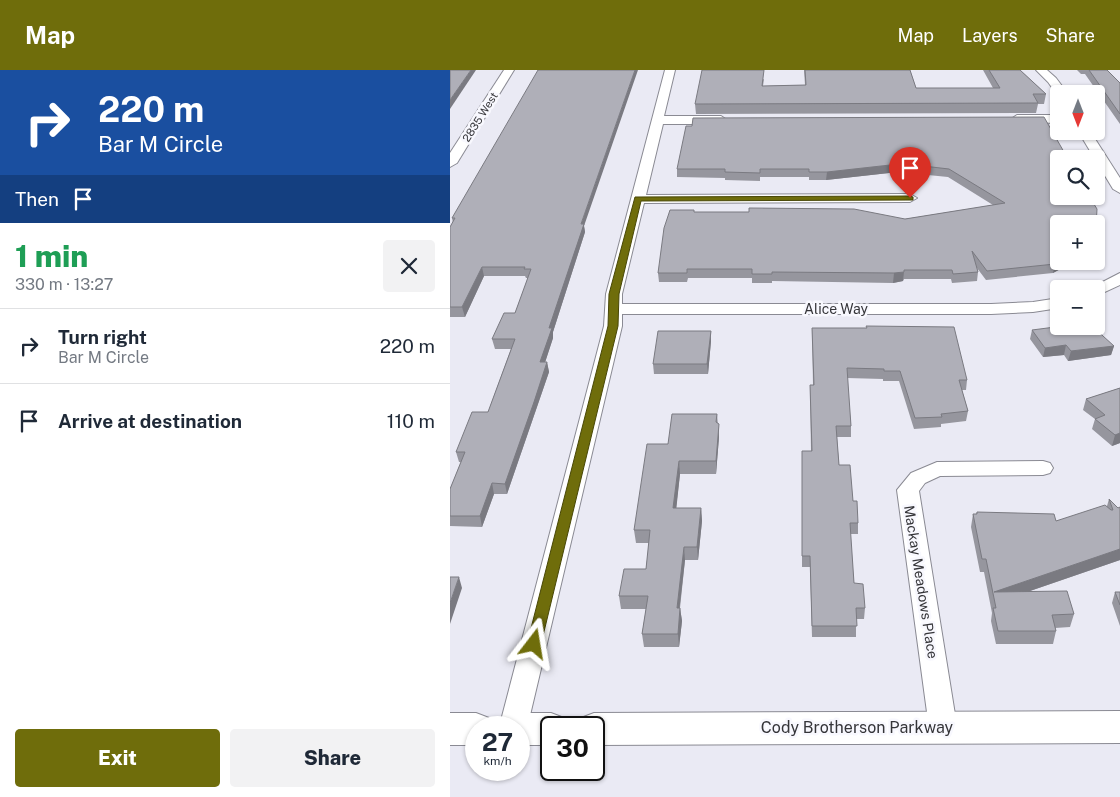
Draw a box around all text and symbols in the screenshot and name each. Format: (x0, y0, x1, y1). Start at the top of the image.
text: Map (25, 21, 75, 49)
text: Map (898, 25, 934, 46)
text: Layers (962, 25, 1018, 46)
text: Share (1046, 25, 1095, 46)
north arrow (1050, 85, 1105, 140)
map controls (1050, 85, 1105, 335)
text: 220 m (98, 89, 204, 130)
icon: right (15, 90, 80, 155)
street label: 2835 West (460, 90, 500, 144)
text: Bar M Circle (98, 131, 223, 157)
pin (889, 147, 931, 198)
button: search (1050, 150, 1105, 205)
icon: arrive (896, 154, 924, 182)
icon: arrive (69, 185, 97, 213)
text: Then (15, 188, 59, 210)
button: + (1050, 215, 1105, 270)
text: 1 min (15, 238, 88, 274)
button: close (383, 240, 435, 292)
text: 330 m · 13:27 (15, 275, 113, 294)
button: − (1050, 280, 1105, 335)
street label: Alice Way (804, 301, 868, 317)
text: Turn right (58, 326, 147, 348)
icon: right (15, 332, 43, 360)
text: 220 m (380, 335, 435, 357)
text: Bar M Circle (58, 348, 149, 367)
icon: arrive (15, 407, 43, 435)
text: Arrive at destination (58, 410, 242, 432)
text: 110 m (387, 410, 435, 432)
street label: Mackay Meadows Place (901, 504, 941, 660)
position arrow (507, 617, 559, 669)
speed limit sign: 30 (540, 716, 605, 781)
street label: Cody Brotherson Parkway (761, 718, 954, 737)
text: 27 (482, 727, 513, 757)
button: Exit (15, 729, 220, 787)
button: Share (230, 729, 435, 787)
text: km/h (483, 754, 512, 768)

